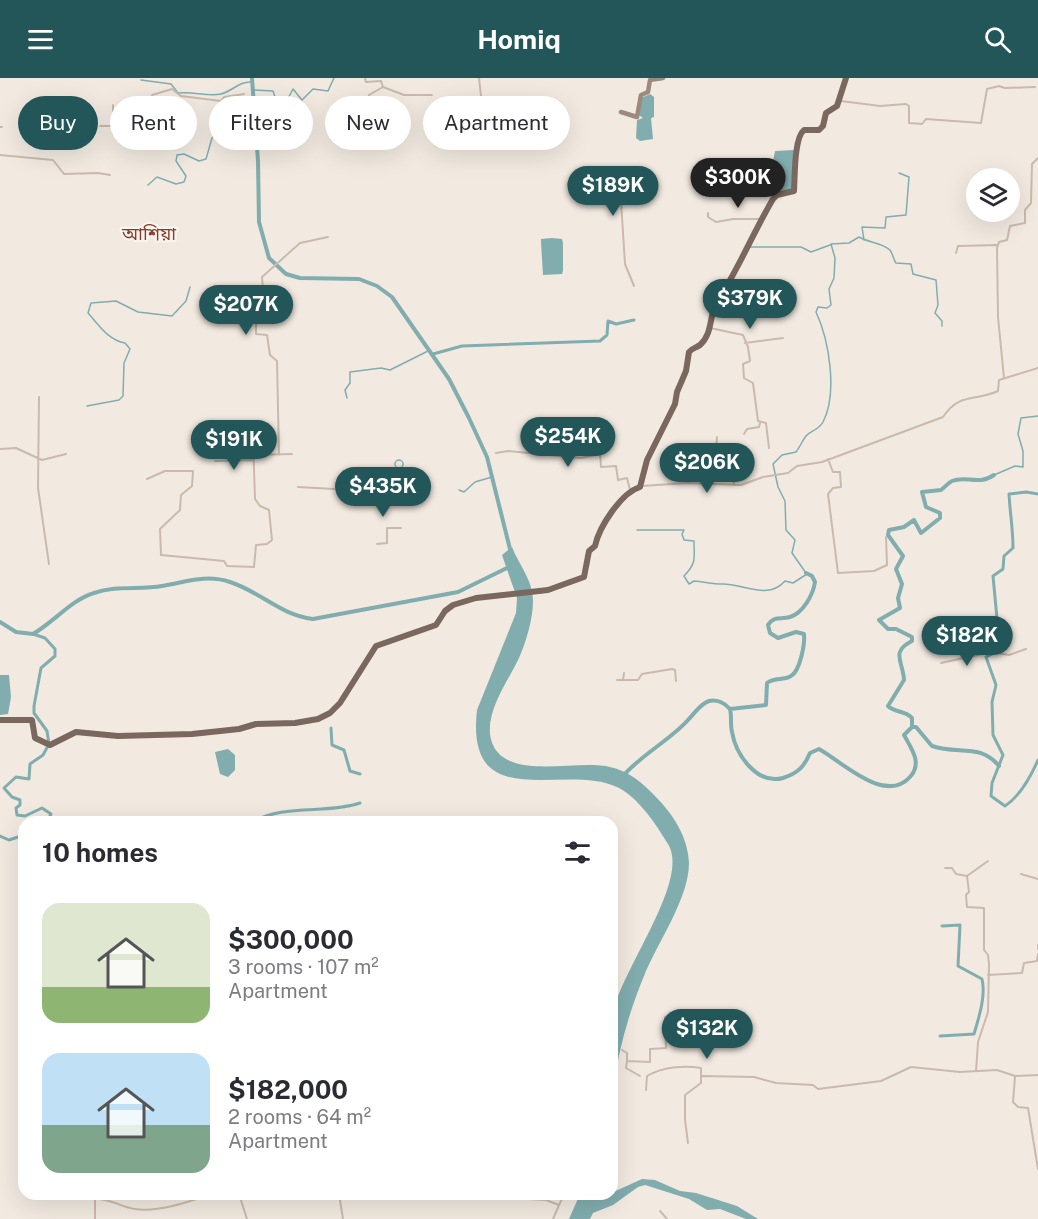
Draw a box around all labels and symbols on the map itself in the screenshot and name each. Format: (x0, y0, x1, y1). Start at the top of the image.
pin: $300K (696, 158, 780, 209)
pin: $189K (571, 166, 655, 217)
district label: আশিয়া (121, 223, 176, 244)
pin: $379K (708, 279, 792, 330)
pin: $207K (204, 285, 288, 336)
pin: $254K (526, 417, 610, 468)
pin: $191K (192, 420, 276, 471)
pin: $206K (665, 443, 749, 494)
pin: $435K (341, 467, 425, 518)
pin: $182K (925, 616, 1009, 667)
pin: $132K (665, 1009, 749, 1060)

